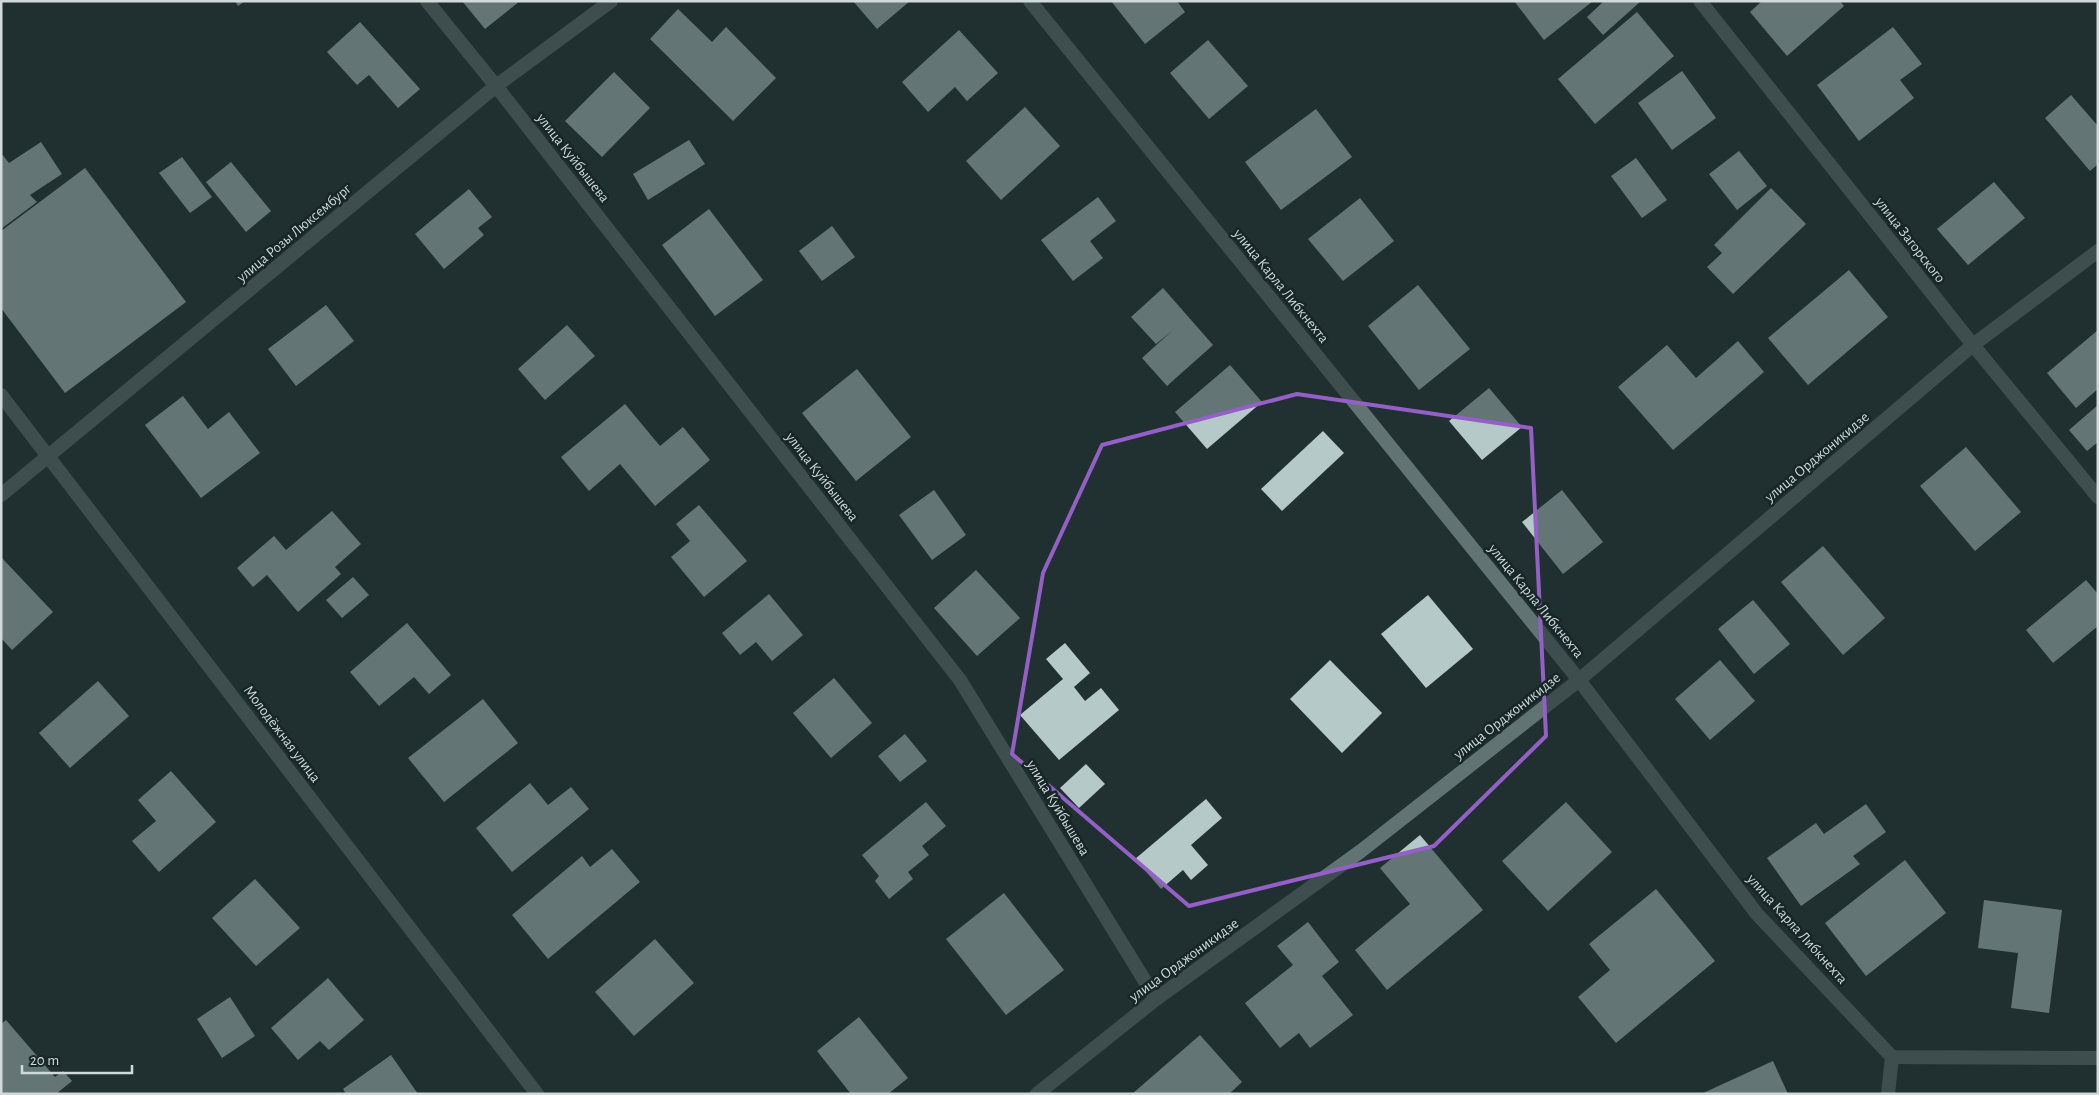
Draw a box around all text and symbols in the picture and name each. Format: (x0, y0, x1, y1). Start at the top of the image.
street label: улица Куйбышева (533, 110, 612, 205)
street label: улица Розы Люксембург (233, 180, 355, 286)
street label: улица Загорского (1871, 194, 1948, 286)
street label: улица Карла Либкнехта (1230, 225, 1332, 346)
street label: улица Орджоникидзе (1761, 409, 1872, 505)
street label: улица Куйбышева (782, 429, 861, 524)
street label: улица Карла Либкнехта (1485, 540, 1587, 661)
street label: улица Орджоникидзе (1450, 670, 1563, 763)
street label: Молодёжная улица (241, 683, 323, 785)
street label: улица Куйбышева (1023, 757, 1092, 858)
street label: улица Карла Либкнехта (1743, 870, 1850, 987)
street label: улица Орджоникидзе (1126, 915, 1241, 1005)
scale bar (22, 1042, 132, 1074)
text: 20 m (30, 1053, 59, 1068)

